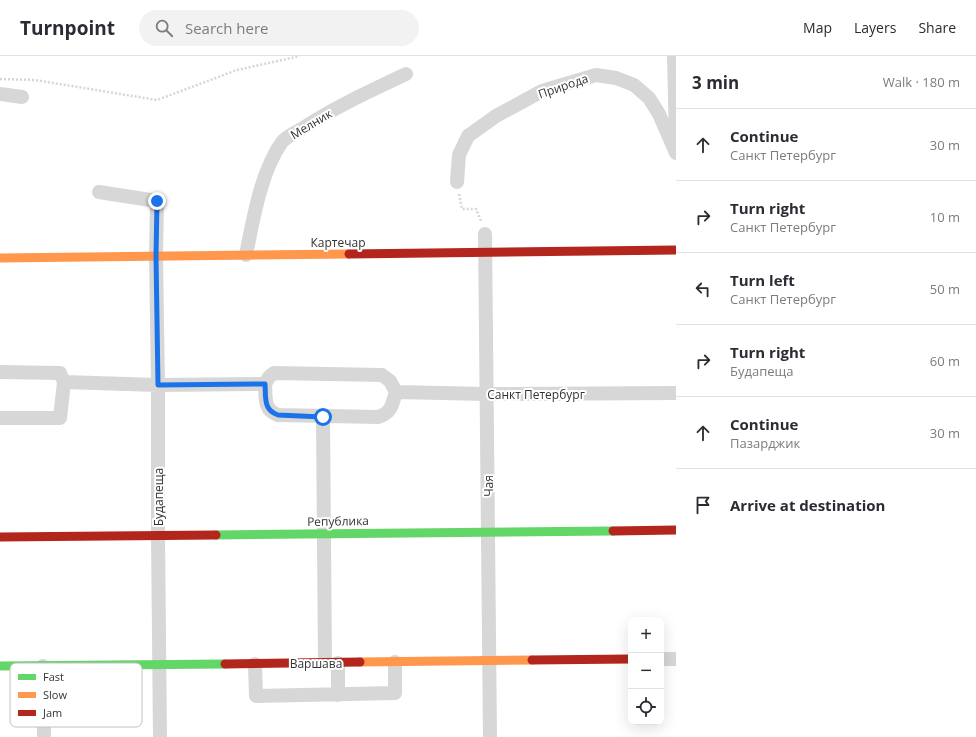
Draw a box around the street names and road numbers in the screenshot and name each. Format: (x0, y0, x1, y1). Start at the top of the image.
street label: Природа (536, 70, 590, 102)
street label: Мелник (287, 105, 336, 143)
street label: Картечар (310, 234, 366, 251)
street label: Санкт Петербург (487, 386, 585, 403)
street label: Будапеща (150, 468, 167, 526)
street label: Чая (480, 475, 497, 497)
street label: Република (307, 512, 369, 530)
street label: Варшава (290, 655, 342, 672)

